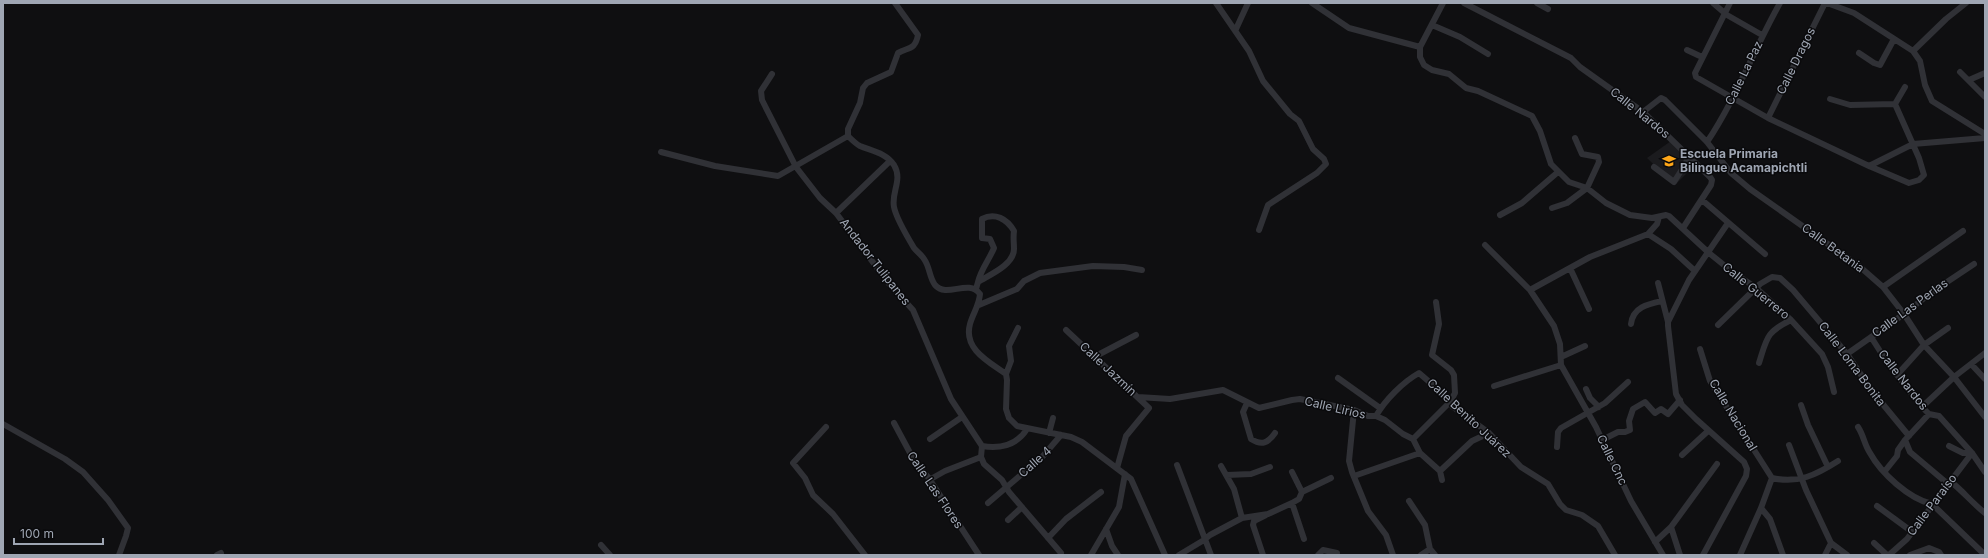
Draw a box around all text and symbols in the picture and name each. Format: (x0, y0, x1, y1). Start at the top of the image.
street label: Calle Dragos (1773, 25, 1818, 97)
street label: Calle La Paz (1722, 38, 1766, 107)
street label: Calle Nardos (1607, 84, 1673, 141)
place label: Escuela Primaria Bilingue Acamapichtli (1680, 146, 1807, 175)
school or university icon: Escuela Primaria Bilingue Acamapichtli (1661, 153, 1677, 169)
street label: Andador Tulipanes (837, 215, 914, 308)
street label: Calle Betania (1799, 220, 1868, 275)
street label: Calle Guerrero (1720, 259, 1793, 322)
street label: Calle Las Perlas (1869, 275, 1951, 340)
street label: Calle Loma Bonita (1816, 318, 1889, 409)
street label: Calle Jazmín (1077, 338, 1140, 399)
street label: Calle Nardos (1875, 346, 1932, 413)
street label: Calle Benito Juárez (1424, 375, 1514, 460)
street label: Calle Nacional (1706, 376, 1761, 453)
street label: Calle Lirios (1303, 393, 1367, 422)
street label: Calle Cnc (1594, 432, 1631, 488)
street label: Calle 4 (1015, 443, 1055, 480)
street label: Calle Las Flores (904, 448, 967, 531)
street label: Calle Paraíso (1903, 471, 1960, 539)
scale bar (14, 520, 103, 546)
text: 100 m (20, 526, 54, 541)

